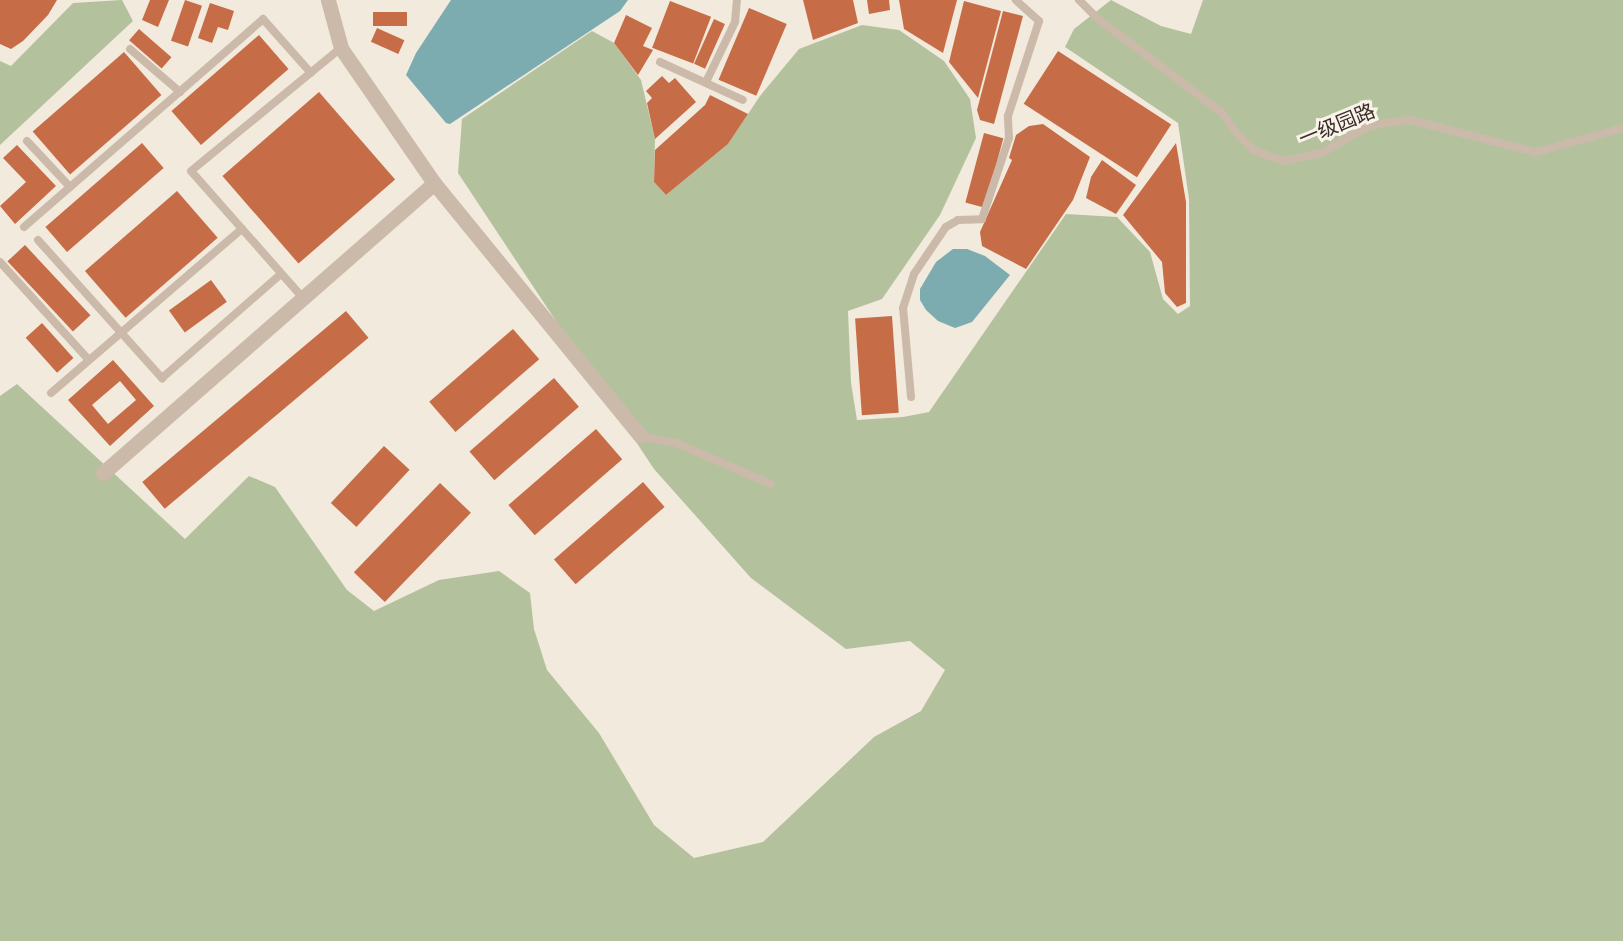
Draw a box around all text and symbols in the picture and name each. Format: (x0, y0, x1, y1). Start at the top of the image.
street label: 一级园路 (1295, 99, 1379, 151)

